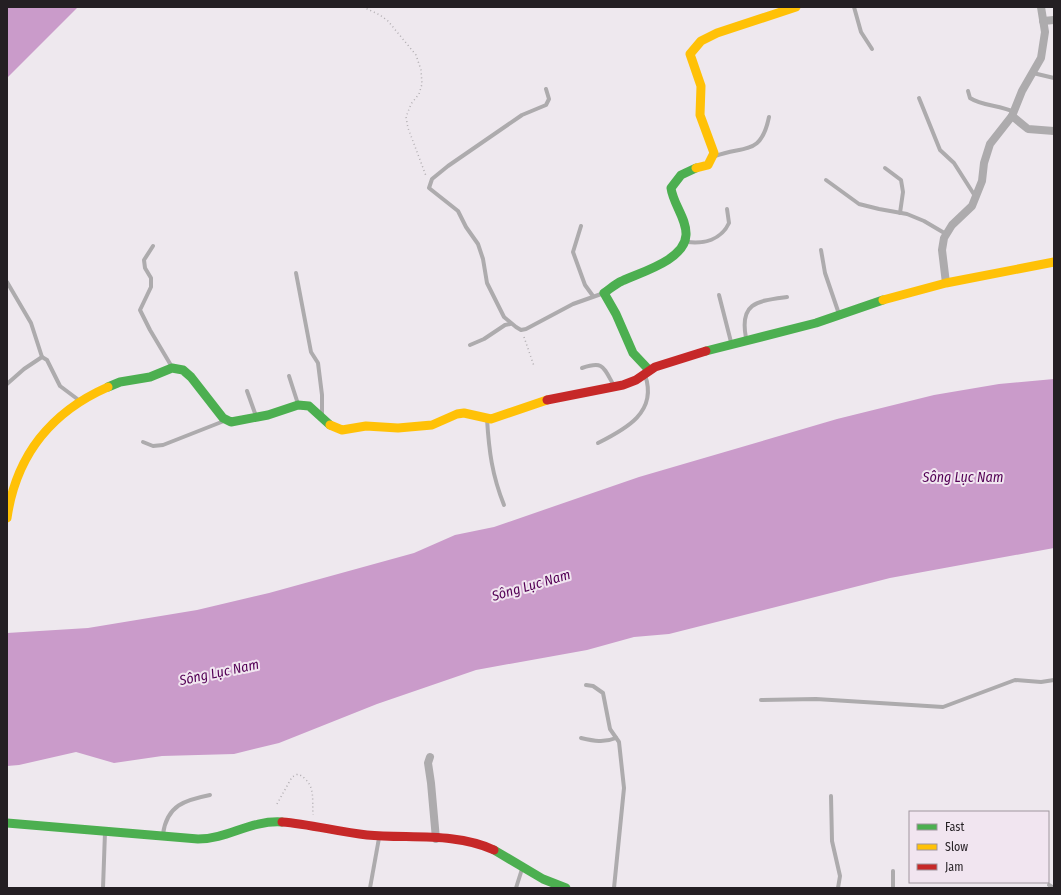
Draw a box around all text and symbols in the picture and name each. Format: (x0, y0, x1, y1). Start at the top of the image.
water label: Sông Lục Nam (922, 469, 1003, 486)
water label: Sông Lục Nam (489, 566, 572, 605)
water label: Sông Lục Nam (177, 656, 260, 689)
legend (909, 811, 1049, 883)
text: Fast (945, 820, 964, 834)
text: Slow (945, 840, 968, 854)
text: Jam (945, 860, 963, 874)

